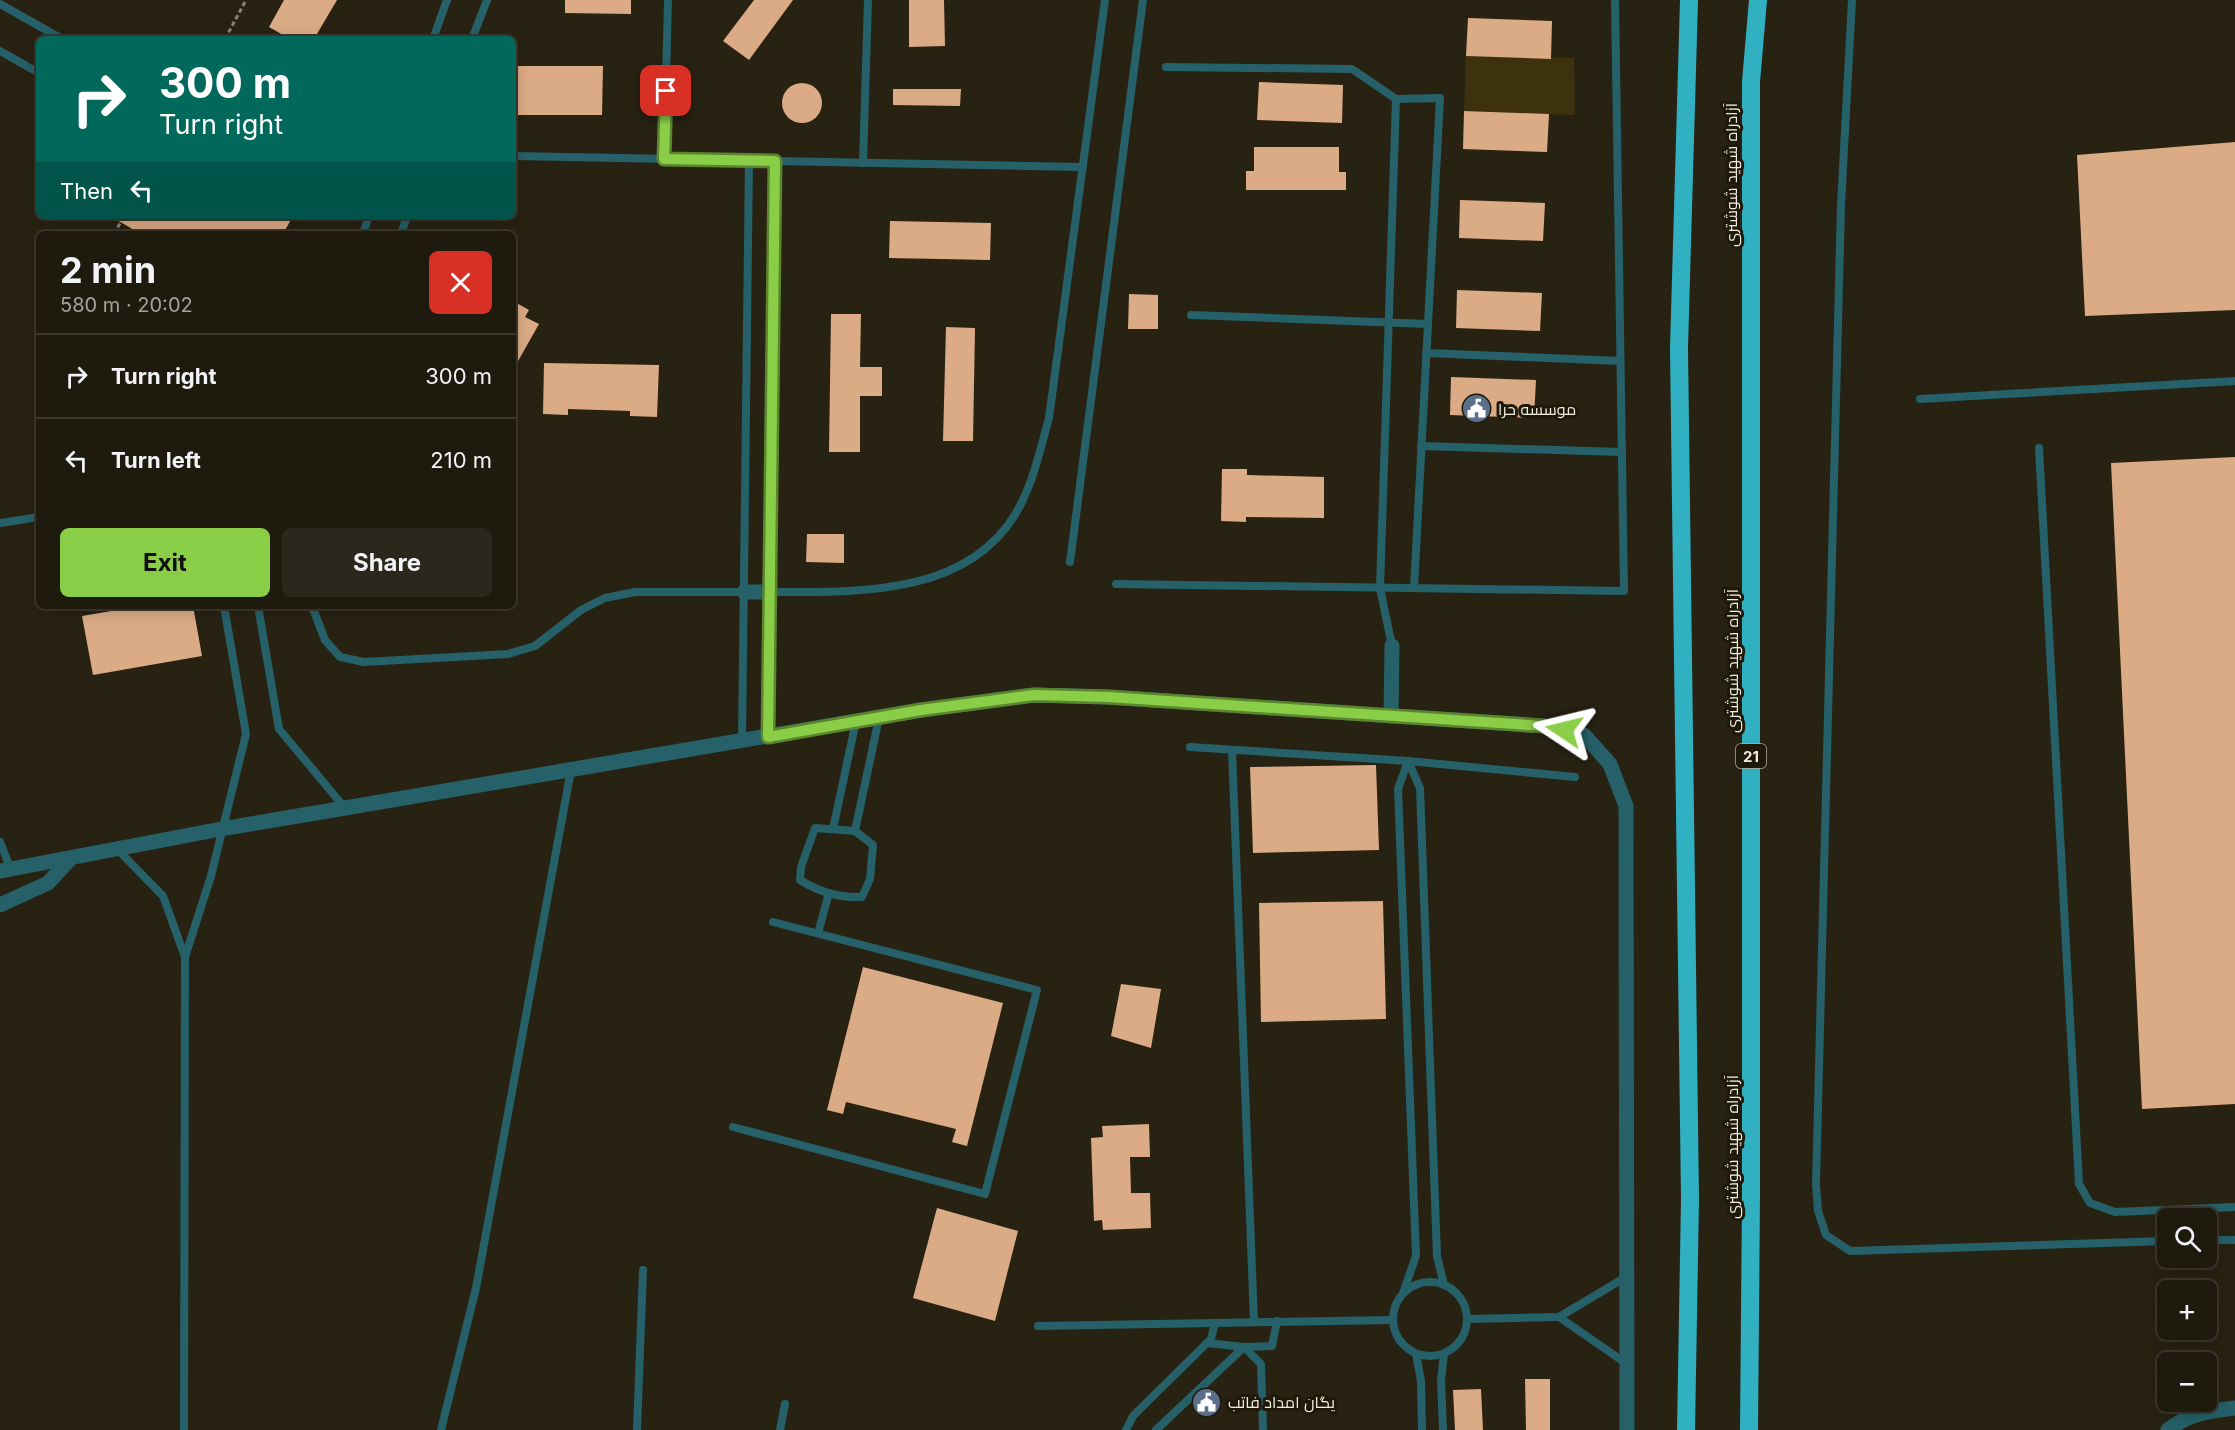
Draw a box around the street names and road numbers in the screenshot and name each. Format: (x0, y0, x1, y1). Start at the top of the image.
street label: آزادراه شهید شوشتری (1721, 102, 1742, 247)
street label: آزادراه شهید شوشتری (1722, 588, 1743, 733)
road number: 21 (1736, 744, 1766, 768)
street label: آزادراه شهید شوشتری (1722, 1074, 1743, 1219)

